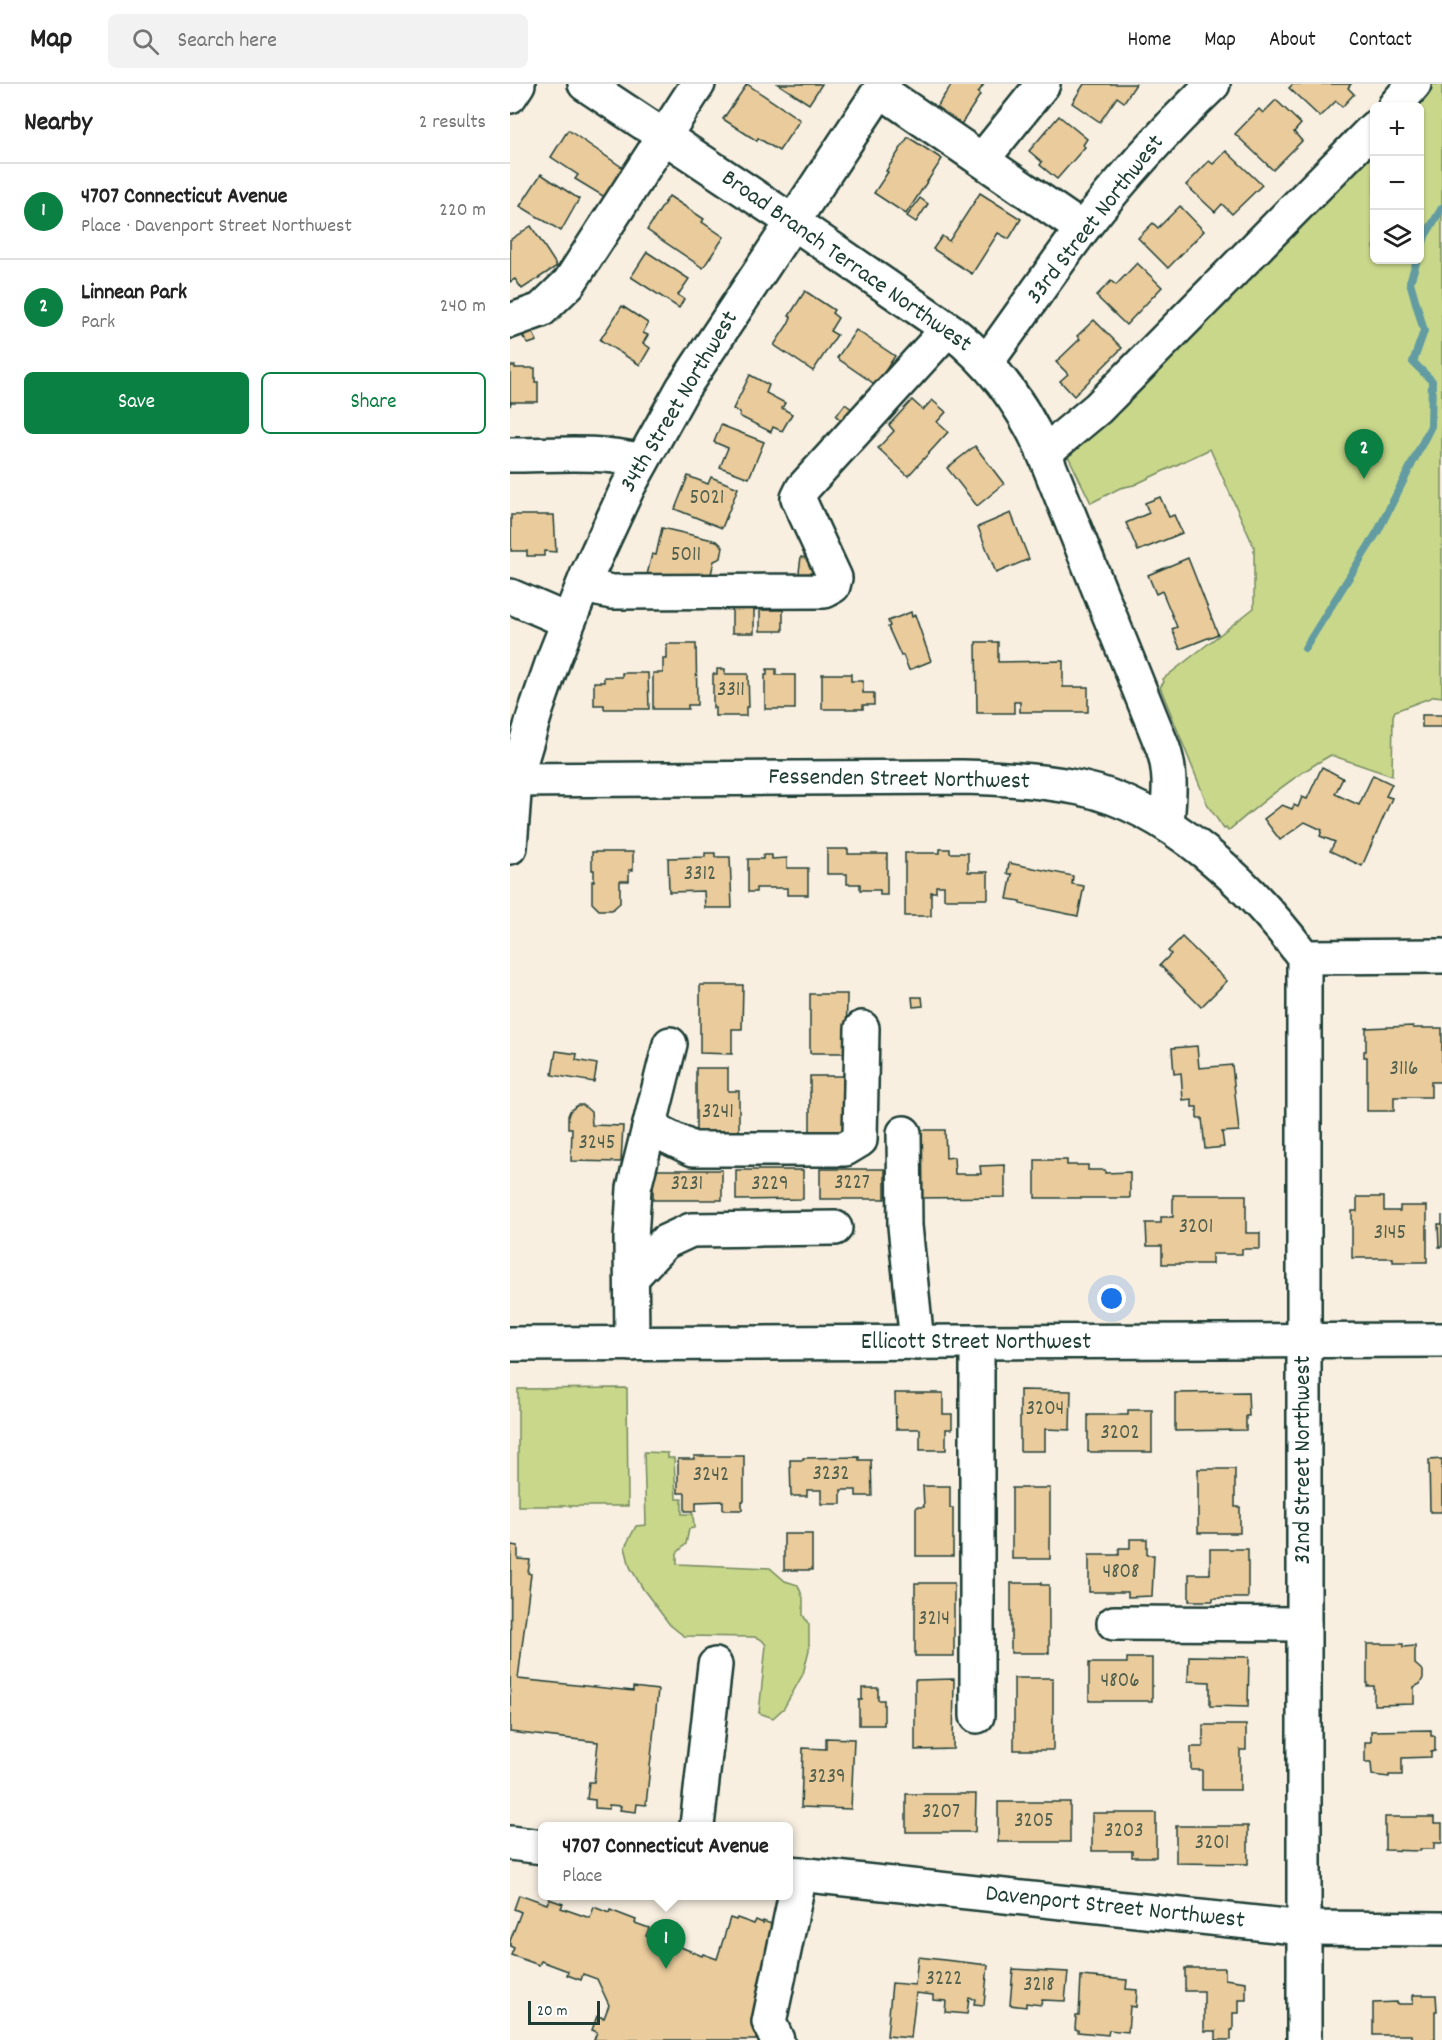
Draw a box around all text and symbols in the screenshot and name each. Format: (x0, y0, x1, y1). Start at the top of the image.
search box (108, 14, 528, 68)
text: Map (30, 21, 72, 61)
icon: search (129, 25, 162, 58)
text: Search here (177, 26, 277, 57)
text: Home (1127, 26, 1171, 56)
text: Map (1204, 26, 1236, 56)
text: About (1269, 26, 1316, 56)
text: Contact (1349, 26, 1412, 56)
map controls (1370, 102, 1424, 264)
button: + (1370, 102, 1424, 156)
text: Nearby (24, 105, 92, 142)
text: 2 results (419, 109, 486, 137)
street label: 33rd Street Northwest (1019, 128, 1173, 312)
button: − (1370, 156, 1424, 210)
street label: Broad Branch Terrace Northwest (714, 162, 978, 362)
text: 4707 Connecticut Avenue (81, 182, 287, 213)
text: 1 (41, 197, 46, 225)
text: 220 m (439, 197, 486, 225)
button: layers (1370, 210, 1424, 264)
text: Place · Davenport Street Northwest (81, 213, 352, 241)
text: Linnean Park (81, 278, 187, 309)
text: 2 (39, 293, 48, 321)
text: 240 m (440, 293, 486, 321)
street label: 34th Street Northwest (612, 305, 748, 499)
text: Park (81, 309, 115, 337)
button: Save (24, 372, 249, 434)
button: Share (261, 372, 486, 434)
pin: 2 (1344, 430, 1384, 479)
house number: 5021 (690, 484, 724, 514)
house number: 5011 (671, 541, 701, 571)
house number: 3311 (717, 676, 745, 706)
street label: Fessenden Street Northwest (768, 761, 1030, 799)
house number: 3312 (684, 860, 716, 890)
house number: 3116 (1390, 1055, 1418, 1085)
house number: 3241 (702, 1098, 734, 1128)
house number: 3245 (579, 1129, 615, 1159)
house number: 3227 (834, 1169, 870, 1199)
house number: 3231 (671, 1170, 703, 1200)
house number: 3229 (751, 1170, 789, 1200)
house number: 3201 (1179, 1213, 1213, 1243)
house number: 3145 (1374, 1219, 1406, 1249)
your location (1097, 1284, 1126, 1313)
street label: Ellicott Street Northwest (861, 1326, 1091, 1360)
street label: 32nd Street Northwest (1287, 1355, 1321, 1565)
house number: 3204 (1026, 1395, 1064, 1425)
house number: 3202 (1100, 1419, 1140, 1449)
house number: 3232 (812, 1460, 850, 1490)
house number: 3242 (693, 1461, 729, 1491)
house number: 4808 (1102, 1558, 1140, 1588)
house number: 3214 (918, 1605, 950, 1635)
house number: 4806 (1101, 1667, 1139, 1697)
house number: 3239 (808, 1763, 846, 1793)
house number: 3207 (922, 1798, 960, 1828)
house number: 3205 (1014, 1807, 1054, 1837)
house number: 3203 (1104, 1817, 1144, 1847)
popup (538, 1822, 793, 1900)
house number: 3201 (1195, 1829, 1229, 1859)
text: 4707 Connecticut Avenue (562, 1832, 769, 1863)
text: Place (562, 1863, 602, 1891)
street label: Davenport Street Northwest (984, 1877, 1246, 1939)
pin: 1 (646, 1920, 686, 1969)
house number: 3222 (926, 1965, 962, 1995)
house number: 3218 (1023, 1971, 1055, 2001)
scale bar (528, 1998, 600, 2026)
text: 20 m (537, 2000, 567, 2023)

